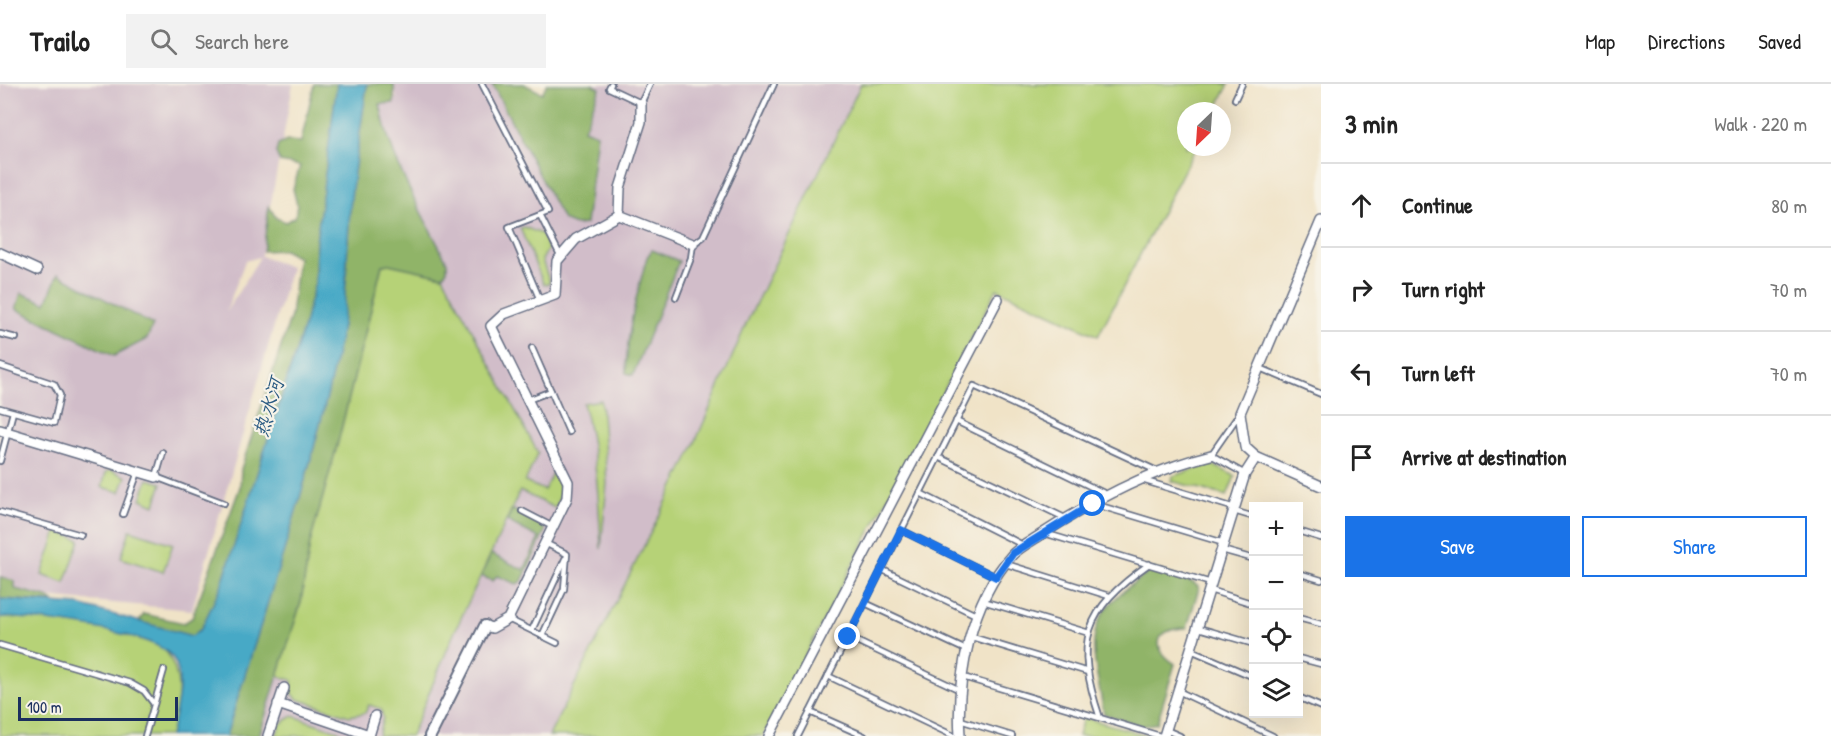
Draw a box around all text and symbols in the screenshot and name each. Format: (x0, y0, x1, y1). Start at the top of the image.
search box (126, 14, 546, 68)
text: Trailo (30, 22, 90, 60)
icon: search (147, 25, 180, 58)
text: Search here (195, 26, 289, 56)
text: Map (1585, 27, 1615, 56)
text: Directions (1648, 27, 1725, 56)
text: Saved (1758, 27, 1801, 56)
north arrow (1177, 102, 1231, 156)
text: 3 min (1345, 106, 1398, 141)
text: Walk · 220 m (1714, 110, 1807, 137)
icon: ahead (1345, 189, 1378, 222)
text: Continue (1402, 190, 1473, 220)
text: 80 m (1771, 192, 1807, 219)
icon: right (1345, 273, 1378, 306)
text: Turn right (1402, 274, 1485, 304)
text: 70 m (1770, 276, 1807, 303)
icon: left (1345, 357, 1378, 390)
text: Turn left (1402, 358, 1475, 388)
text: 70 m (1770, 360, 1807, 387)
water label: 热水河 (246, 371, 291, 440)
icon: arrive (1345, 441, 1378, 474)
text: Arrive at destination (1402, 442, 1567, 472)
route start (1079, 490, 1105, 516)
map controls (1249, 502, 1303, 718)
button: + (1249, 502, 1303, 556)
button: Save (1345, 516, 1570, 577)
button: Share (1582, 516, 1807, 577)
button: − (1249, 556, 1303, 610)
button: locate (1249, 610, 1303, 664)
route end (834, 623, 860, 649)
button: layers (1249, 664, 1303, 718)
scale bar (18, 694, 178, 722)
text: 100 m (27, 696, 62, 718)

